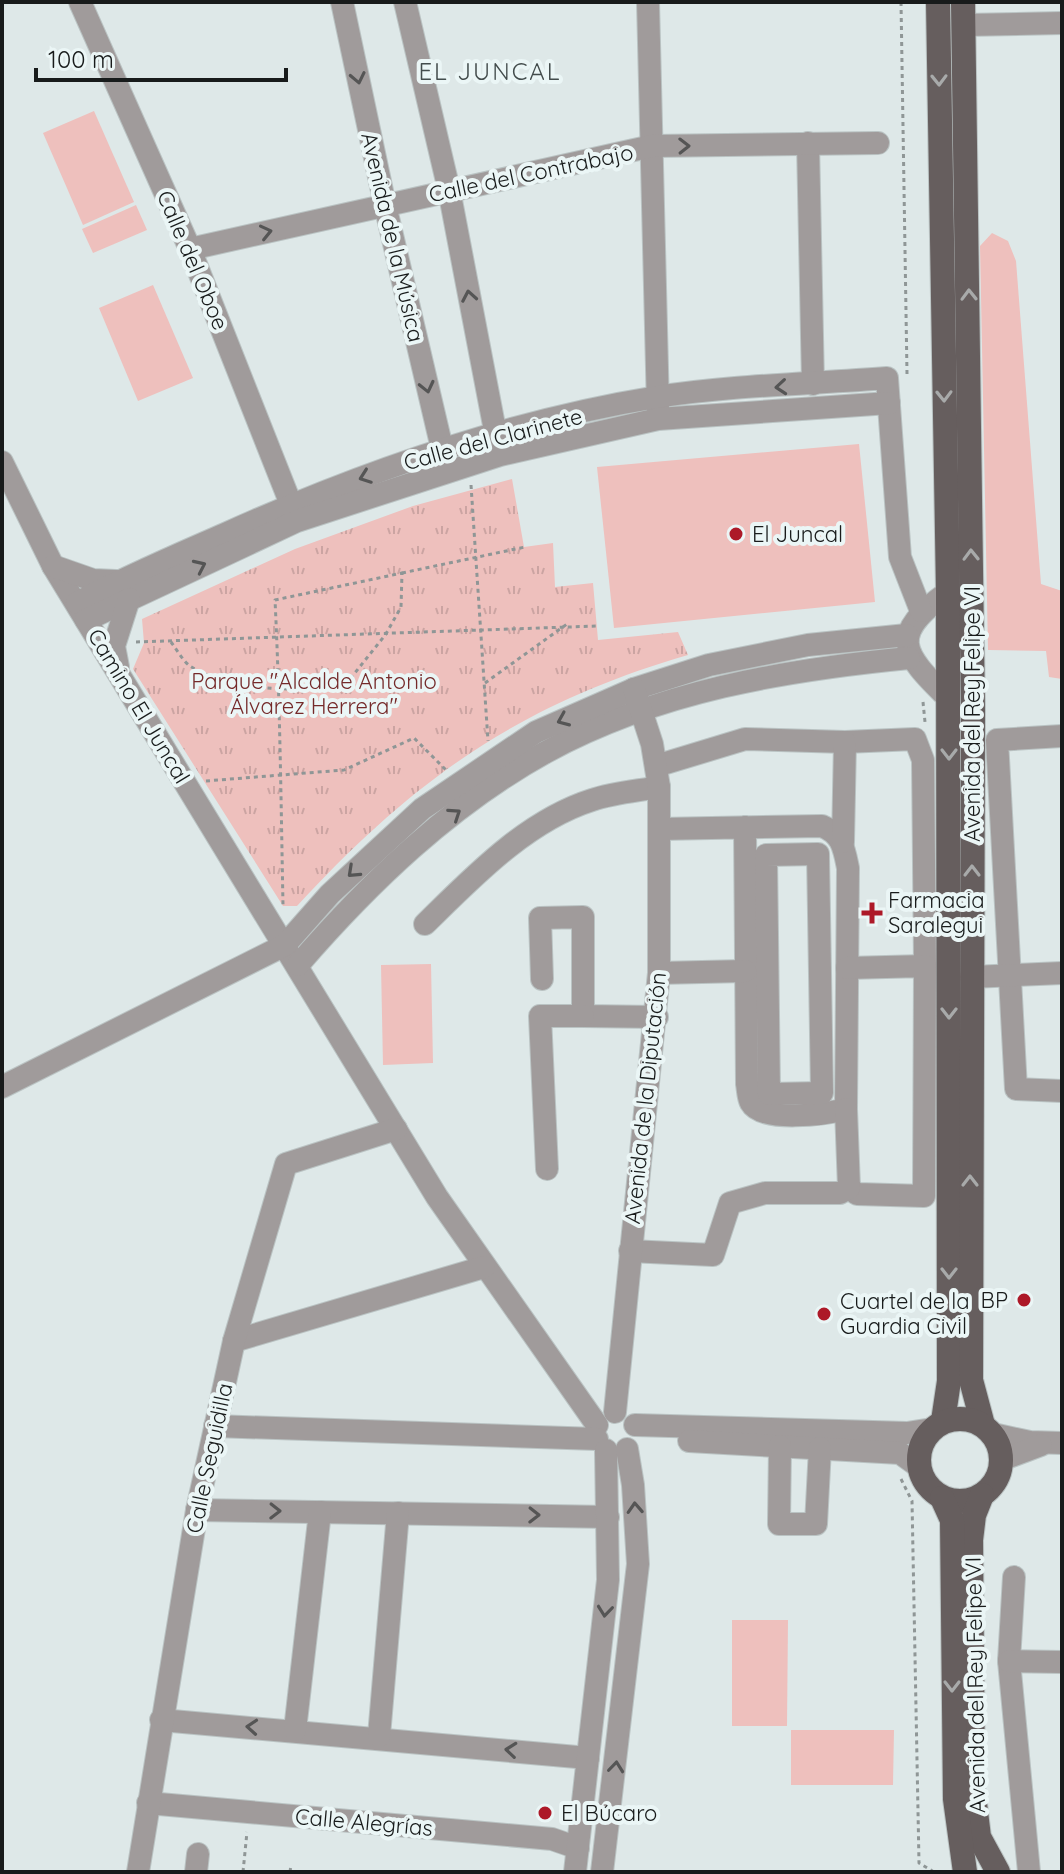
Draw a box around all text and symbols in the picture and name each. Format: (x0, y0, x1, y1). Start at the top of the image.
scale bar (36, 32, 286, 82)
text: 100 m (48, 44, 114, 74)
district label: EL JUNCAL (418, 56, 562, 86)
one-way arrow (349, 71, 366, 85)
one-way arrow (930, 74, 948, 87)
street label: Avenida de la Música (355, 129, 431, 345)
one-way arrow (678, 137, 691, 154)
street label: Calle del Contrabajo (426, 138, 636, 208)
street label: Calle del Oboe (151, 186, 235, 334)
one-way arrow (258, 224, 272, 241)
one-way arrow (960, 288, 977, 301)
one-way arrow (461, 289, 478, 303)
one-way arrow (774, 378, 787, 395)
one-way arrow (418, 379, 435, 393)
one-way arrow (936, 390, 953, 403)
street label: Calle del Clarinete (401, 402, 585, 476)
one-way arrow (359, 467, 373, 484)
place label: El Juncal (752, 520, 843, 548)
marker: El Juncal (727, 525, 745, 543)
one-way arrow (963, 548, 980, 561)
one-way arrow (191, 560, 206, 576)
street label: Avenida del Rey Felipe VI (958, 586, 986, 842)
street label: Camino El Juncal (82, 624, 196, 788)
park label: Parque "Alcalde Antonio Álvarez Herrera" (191, 667, 437, 720)
one-way arrow (557, 711, 571, 727)
one-way arrow (940, 748, 958, 761)
one-way arrow (446, 809, 460, 824)
one-way arrow (348, 863, 363, 877)
one-way arrow (964, 864, 981, 877)
place label: Farmacia Saralegui (888, 886, 985, 939)
marker: Farmacia Saralegui (863, 904, 881, 922)
street label: Avenida de la Diputación (618, 971, 672, 1225)
one-way arrow (940, 1007, 958, 1020)
one-way arrow (961, 1174, 979, 1187)
one-way arrow (940, 1267, 958, 1280)
place label: BP (981, 1286, 1008, 1314)
place label: Cuartel de la Guardia Civil (840, 1287, 970, 1340)
marker: BP (1015, 1291, 1033, 1309)
marker: Cuartel de la Guardia Civil (815, 1305, 833, 1323)
street label: Calle Seguidilla (179, 1380, 239, 1536)
one-way arrow (626, 1501, 643, 1514)
one-way arrow (269, 1502, 282, 1520)
one-way arrow (528, 1507, 541, 1524)
street label: Avenida del Rey Felipe VI (959, 1557, 991, 1813)
one-way arrow (596, 1605, 613, 1618)
one-way arrow (943, 1680, 961, 1693)
one-way arrow (245, 1719, 258, 1736)
one-way arrow (504, 1741, 517, 1758)
one-way arrow (608, 1760, 625, 1773)
place label: El Búcaro (561, 1799, 657, 1827)
street label: Calle Alegrías (294, 1802, 434, 1842)
marker: El Búcaro (536, 1804, 554, 1822)

